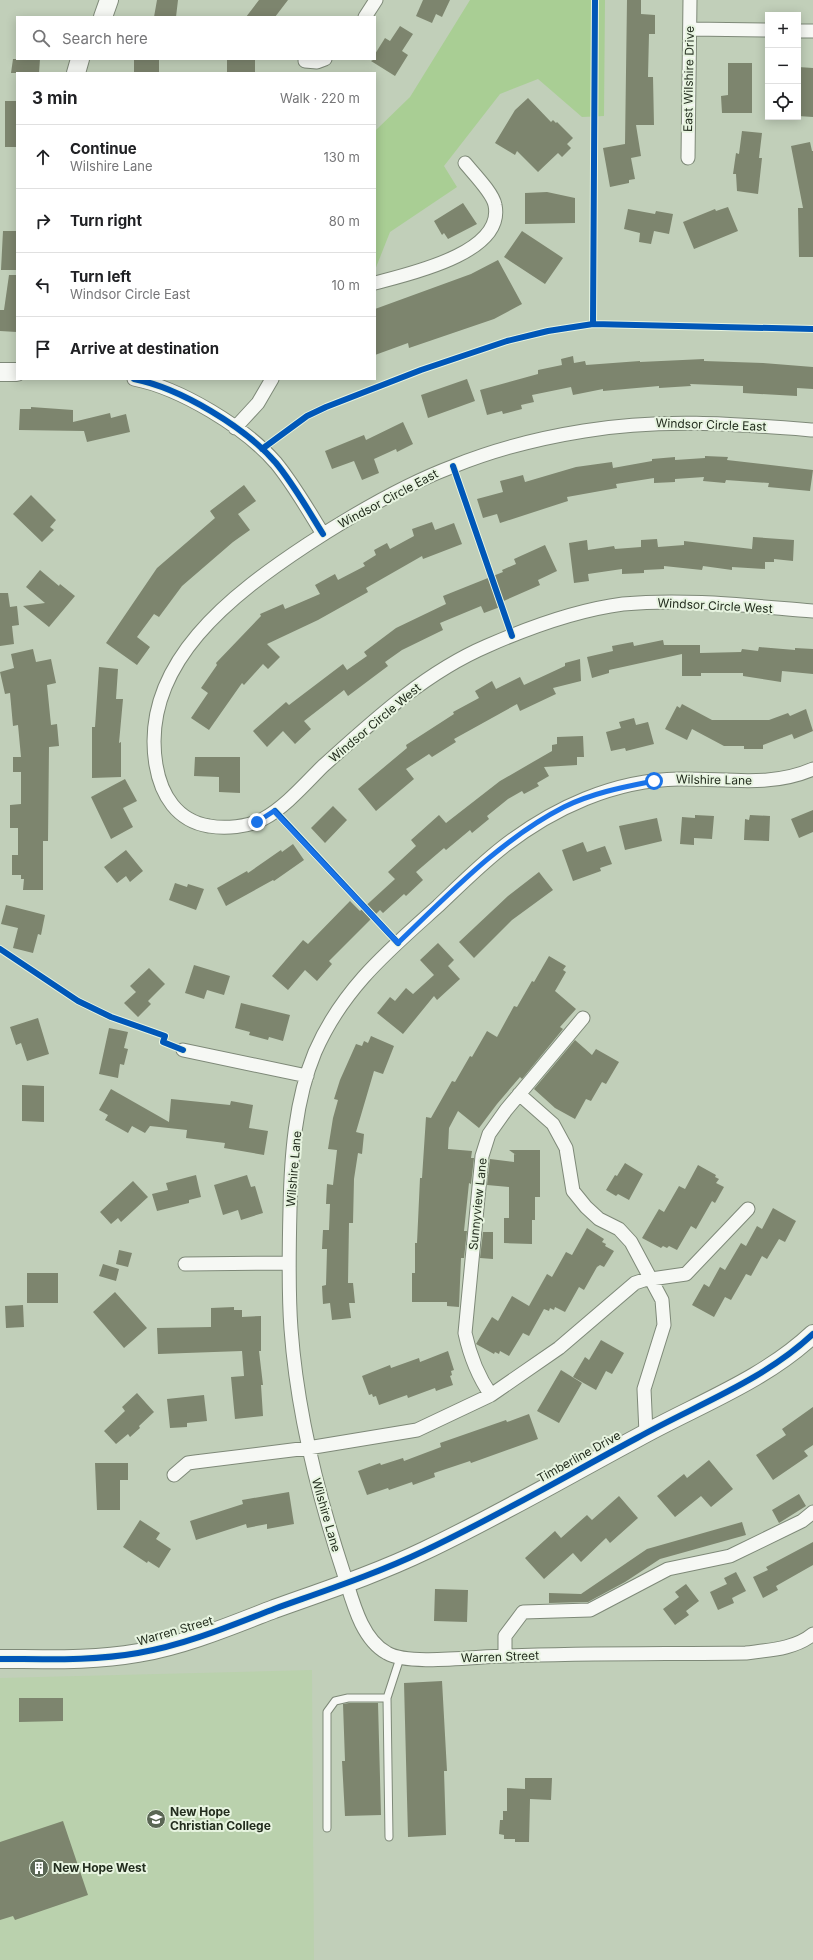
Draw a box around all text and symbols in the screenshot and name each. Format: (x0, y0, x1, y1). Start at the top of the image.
map controls (765, 12, 801, 120)
button: + (765, 12, 801, 48)
search box (16, 16, 376, 60)
street label: East Wilshire Drive (680, 26, 697, 132)
icon: search (30, 27, 52, 49)
text: Search here (62, 29, 148, 48)
button: − (765, 48, 801, 84)
button: locate (765, 84, 801, 120)
text: 3 min (32, 88, 78, 108)
text: Walk · 220 m (280, 90, 360, 106)
text: Continue (70, 139, 137, 158)
icon: ahead (32, 146, 54, 168)
text: 130 m (323, 149, 360, 165)
text: Wilshire Lane (70, 158, 153, 174)
icon: right (32, 210, 54, 232)
text: Turn right (70, 211, 142, 230)
text: 80 m (329, 213, 360, 229)
text: Turn left (70, 267, 131, 286)
icon: left (32, 274, 54, 296)
text: 10 m (331, 277, 360, 293)
text: Windsor Circle East (70, 286, 190, 302)
icon: arrive (32, 338, 54, 360)
text: Arrive at destination (70, 339, 219, 358)
street label: Windsor Circle East (655, 415, 767, 434)
street label: Windsor Circle East (335, 466, 440, 531)
street label: Windsor Circle West (657, 595, 773, 616)
street label: Windsor Circle West (326, 680, 424, 765)
street label: Wilshire Lane (676, 771, 752, 788)
route start (645, 772, 663, 790)
route end (248, 813, 266, 831)
street label: Wilshire Lane (283, 1130, 304, 1208)
street label: Sunnyview Lane (465, 1157, 490, 1251)
street label: Timberline Drive (534, 1427, 623, 1486)
street label: Wilshire Lane (309, 1476, 344, 1554)
street label: Warren Street (135, 1613, 215, 1649)
street label: Warren Street (461, 1648, 539, 1665)
place label: New Hope Christian College (170, 1804, 271, 1833)
school or university icon: New Hope Christian College (145, 1808, 167, 1830)
building icon: New Hope West (28, 1857, 50, 1879)
place label: New Hope West (53, 1860, 147, 1875)

